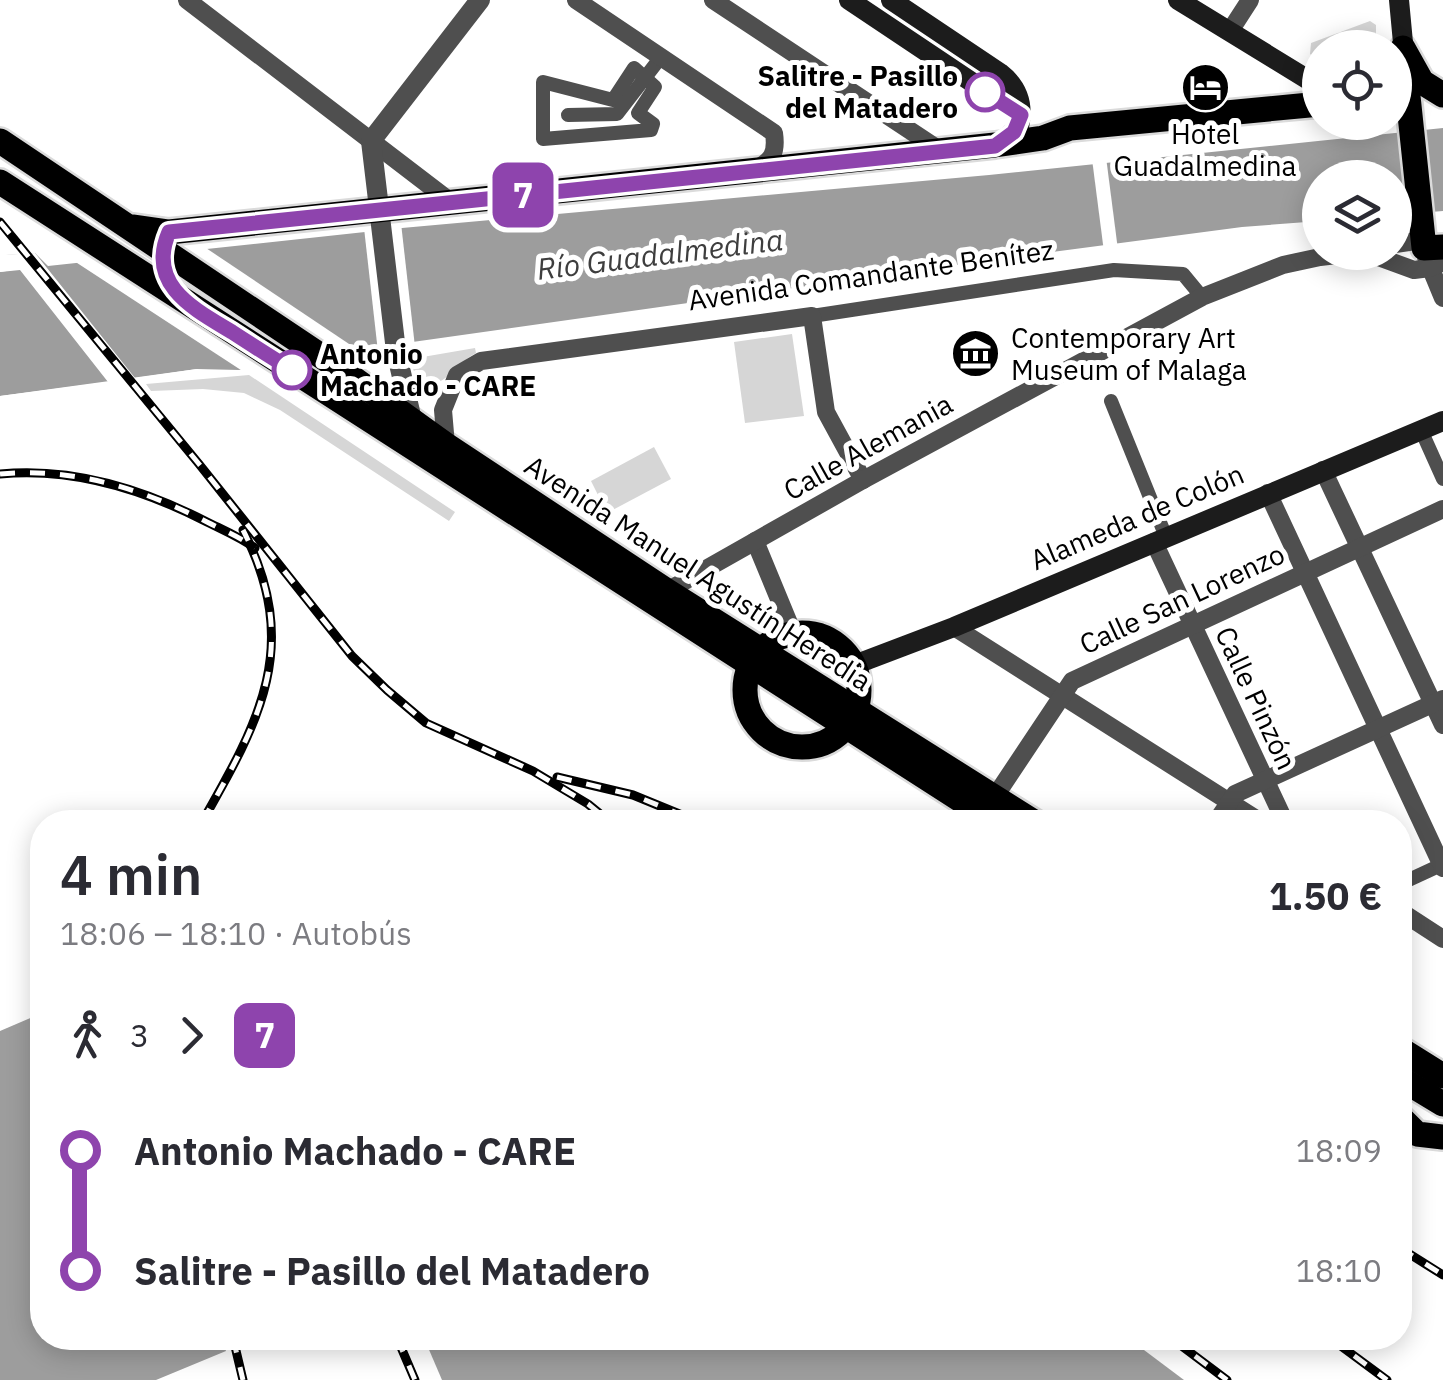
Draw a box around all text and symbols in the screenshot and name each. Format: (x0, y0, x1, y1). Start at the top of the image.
map controls (1302, 30, 1412, 270)
button: locate (1302, 30, 1412, 140)
place label: Salitre - Pasillo del Matadero (757, 57, 958, 126)
hotel icon: Hotel Guadalmedina (1179, 61, 1231, 113)
marker: Salitre - Pasillo del Matadero (966, 73, 1004, 111)
place label: Hotel Guadalmedina (1113, 115, 1297, 184)
button: layers (1302, 160, 1412, 270)
line badge: 7 (490, 162, 556, 228)
text: 7 (512, 172, 534, 218)
water label: Río Guadalmedina (534, 219, 785, 288)
street label: Avenida Comandante Benítez (686, 231, 1056, 318)
place label: Contemporary Art Museum of Malaga (1011, 319, 1247, 388)
museum icon: Contemporary Art Museum of Malaga (950, 328, 1002, 380)
place label: Antonio Machado - CARE (320, 335, 536, 404)
marker: Antonio Machado - CARE (273, 351, 311, 389)
street label: Calle Alemania (777, 385, 959, 508)
street label: Avenida Manuel Agustín Heredia (518, 446, 879, 699)
street label: Alameda de Colón (1024, 455, 1249, 578)
street label: Calle San Lorenzo (1073, 535, 1290, 662)
street label: Calle Pinzón (1207, 620, 1306, 775)
text: 4 min (60, 839, 202, 910)
text: 1.50 € (1269, 871, 1382, 920)
text: 18:06 – 18:10 · Autobús (60, 912, 412, 954)
icon: walk (60, 1008, 115, 1063)
icon: forward (164, 1008, 219, 1063)
text: 7 (254, 1012, 275, 1058)
text: 3 (130, 1014, 149, 1056)
text: Antonio Machado - CARE (134, 1126, 576, 1175)
text: 18:09 (1296, 1129, 1382, 1171)
text: Salitre - Pasillo del Matadero (134, 1246, 650, 1295)
text: 18:10 (1296, 1249, 1382, 1291)

